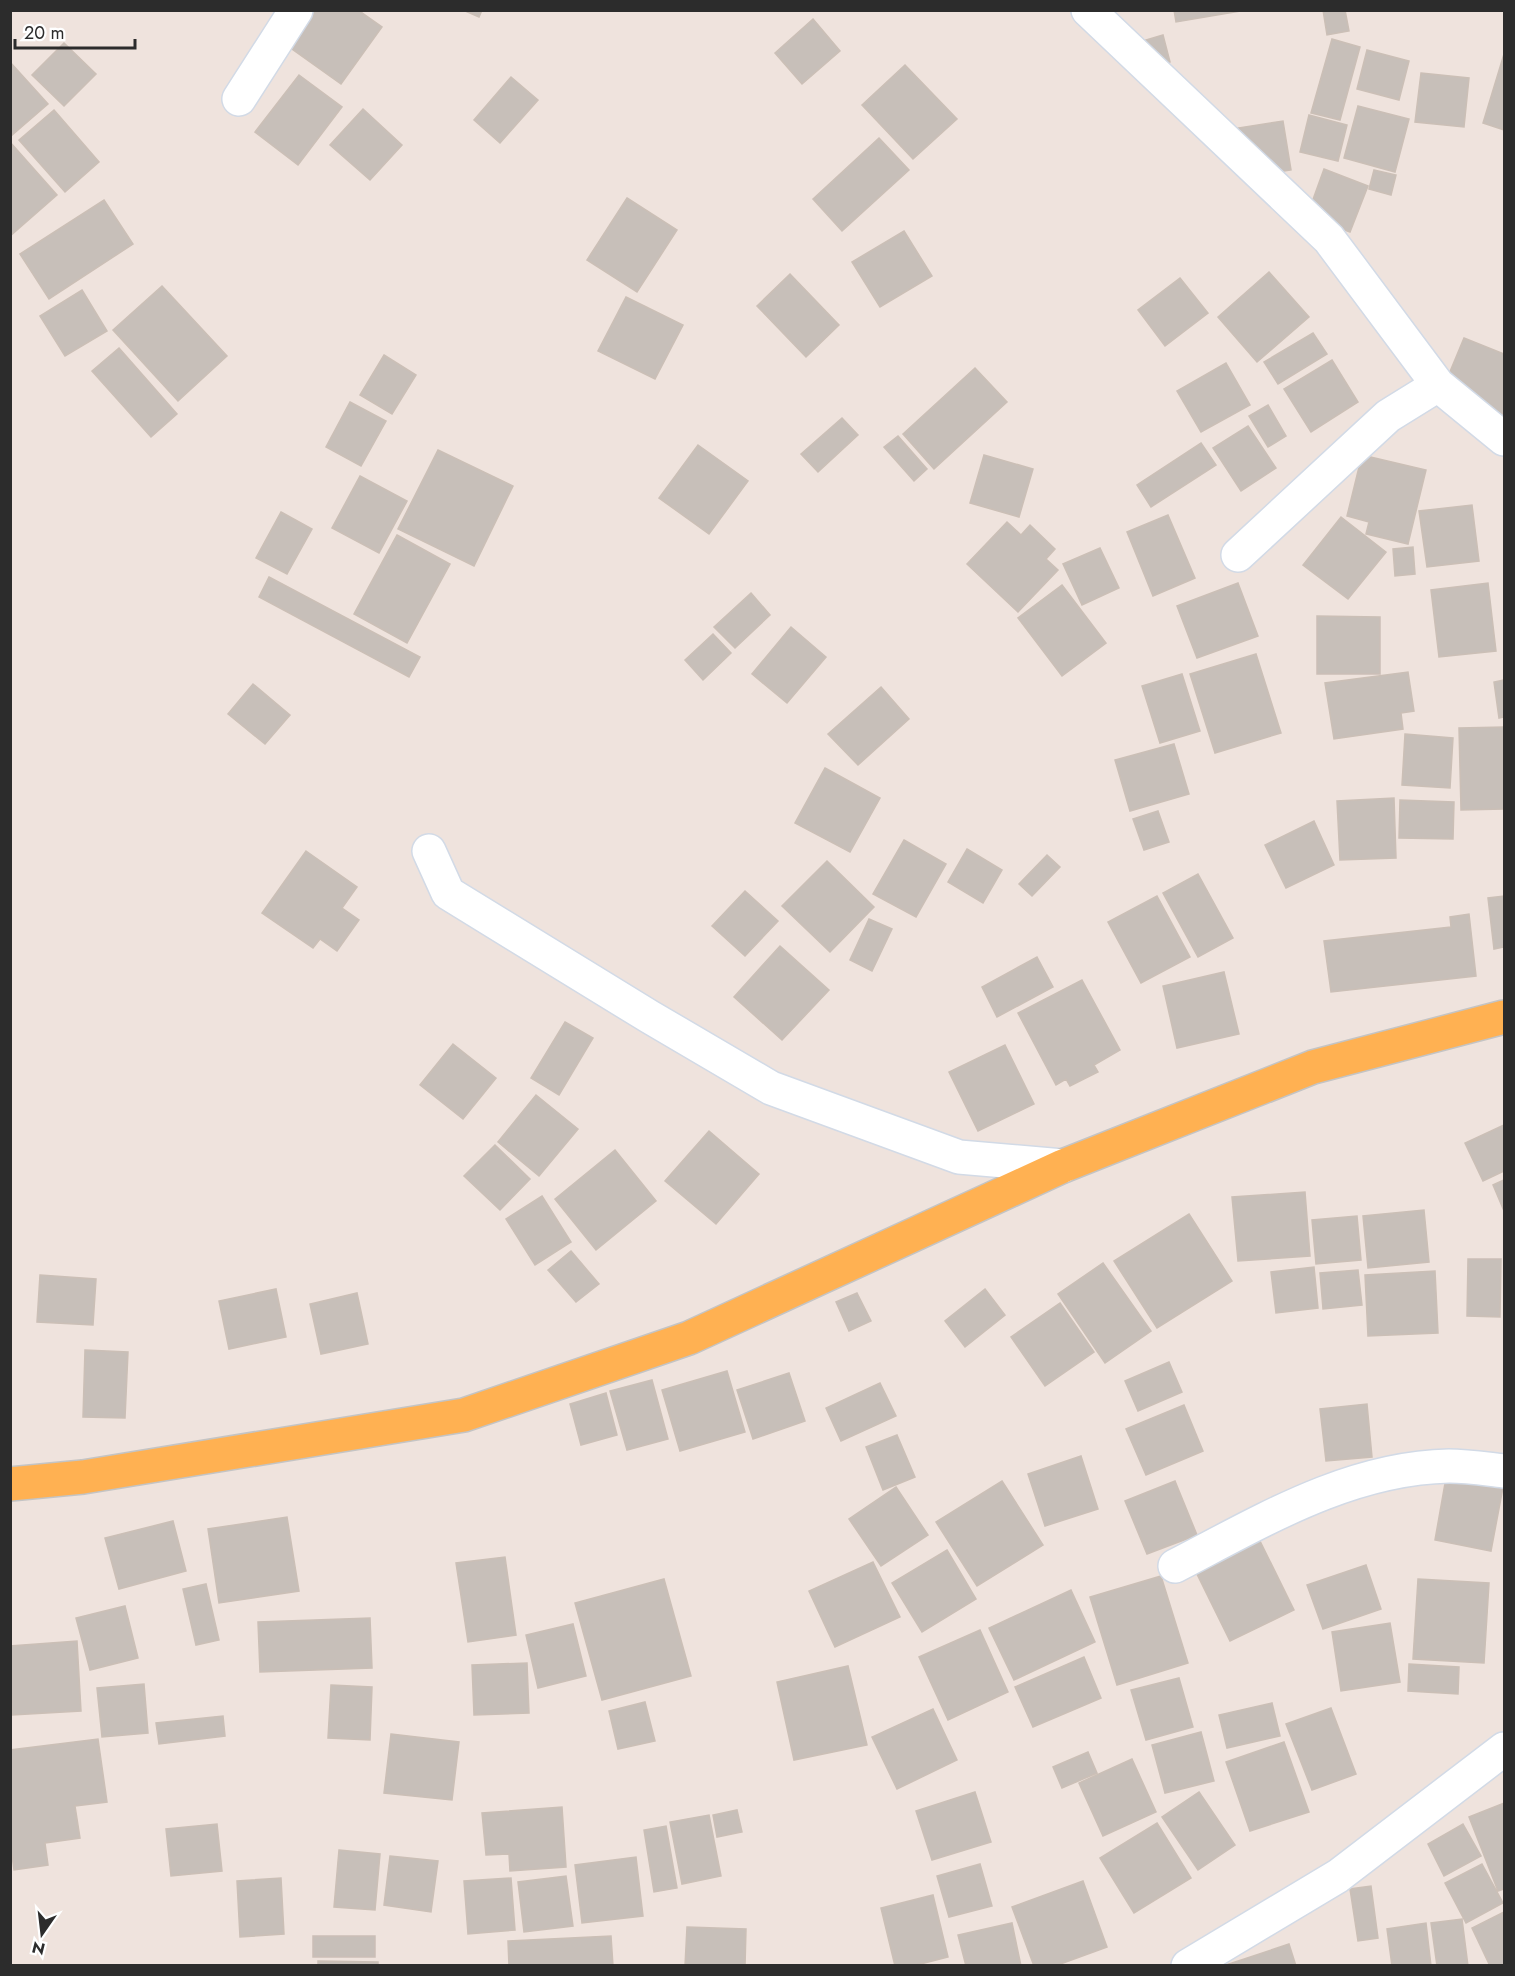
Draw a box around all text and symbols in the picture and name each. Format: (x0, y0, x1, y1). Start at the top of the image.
scale bar (15, 12, 135, 50)
text: 20 m (24, 20, 64, 46)
north arrow (12, 1904, 72, 1964)
text: N (30, 1935, 47, 1961)

